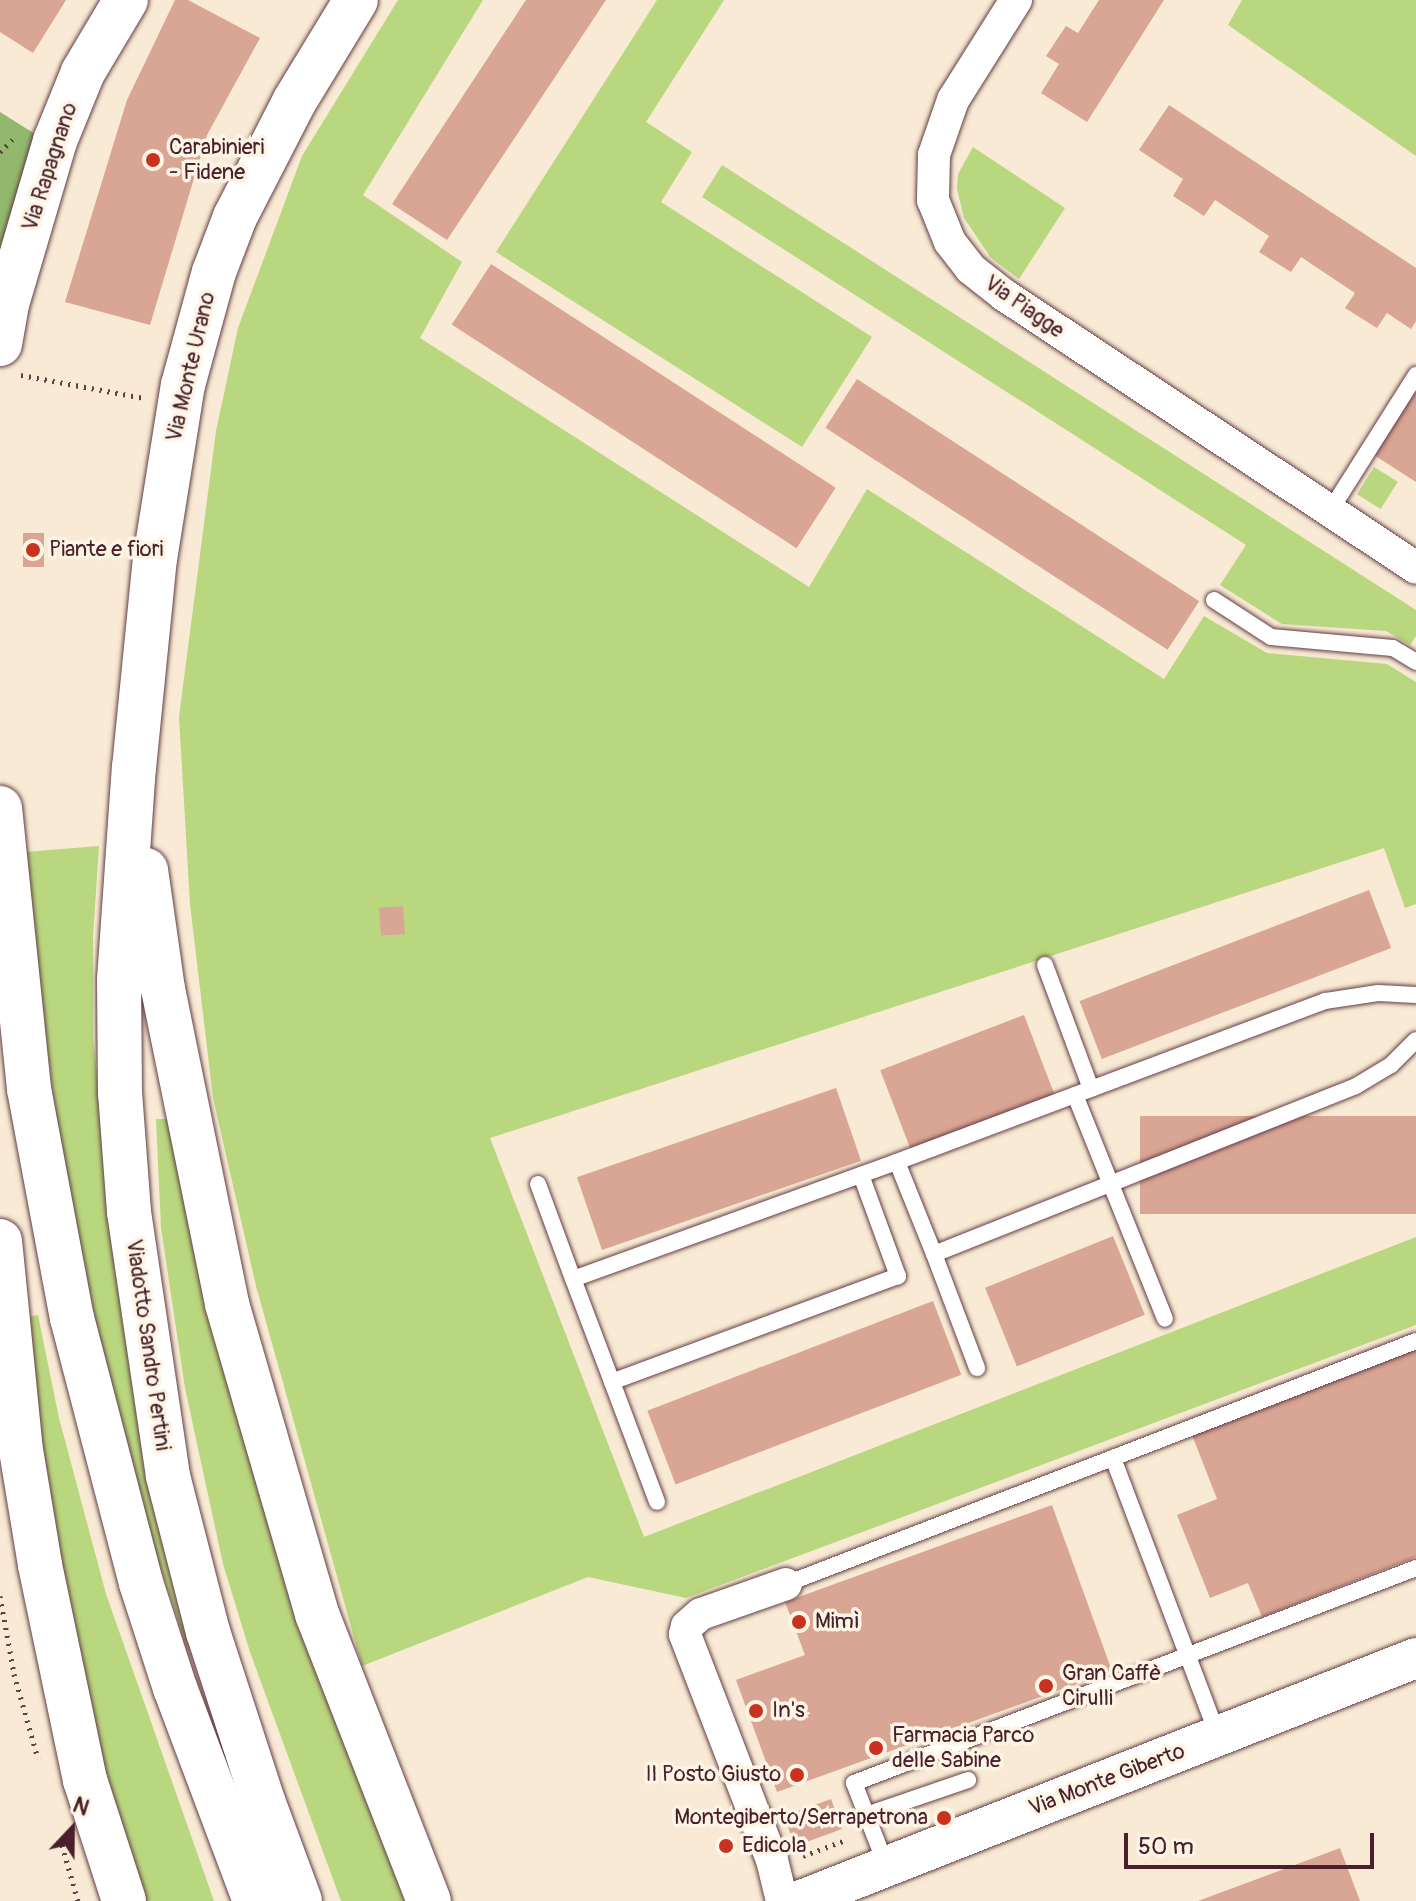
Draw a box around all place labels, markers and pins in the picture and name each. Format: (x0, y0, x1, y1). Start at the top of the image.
place label: Carabinieri - Fidene (169, 134, 264, 186)
marker: Carabinieri - Fidene (144, 151, 162, 169)
place label: Piante e fiori (49, 537, 163, 563)
marker: Piante e fiori (24, 541, 42, 559)
place label: Mimì (815, 1609, 859, 1635)
marker: Mimì (790, 1613, 808, 1631)
place label: Gran Caffè Cirulli (1062, 1660, 1161, 1712)
marker: Gran Caffè Cirulli (1037, 1677, 1055, 1695)
place label: In's (772, 1698, 805, 1724)
marker: In's (747, 1702, 765, 1720)
place label: Farmacia Parco delle Sabine (892, 1722, 1034, 1774)
marker: Farmacia Parco delle Sabine (867, 1739, 885, 1757)
place label: Il Posto Giusto (645, 1762, 781, 1788)
marker: Il Posto Giusto (788, 1766, 806, 1784)
place label: Montegiberto/Serrapetrona (674, 1805, 928, 1831)
marker: Montegiberto/Serrapetrona (935, 1809, 953, 1827)
place label: Edicola (742, 1833, 807, 1859)
marker: Edicola (717, 1837, 735, 1855)

